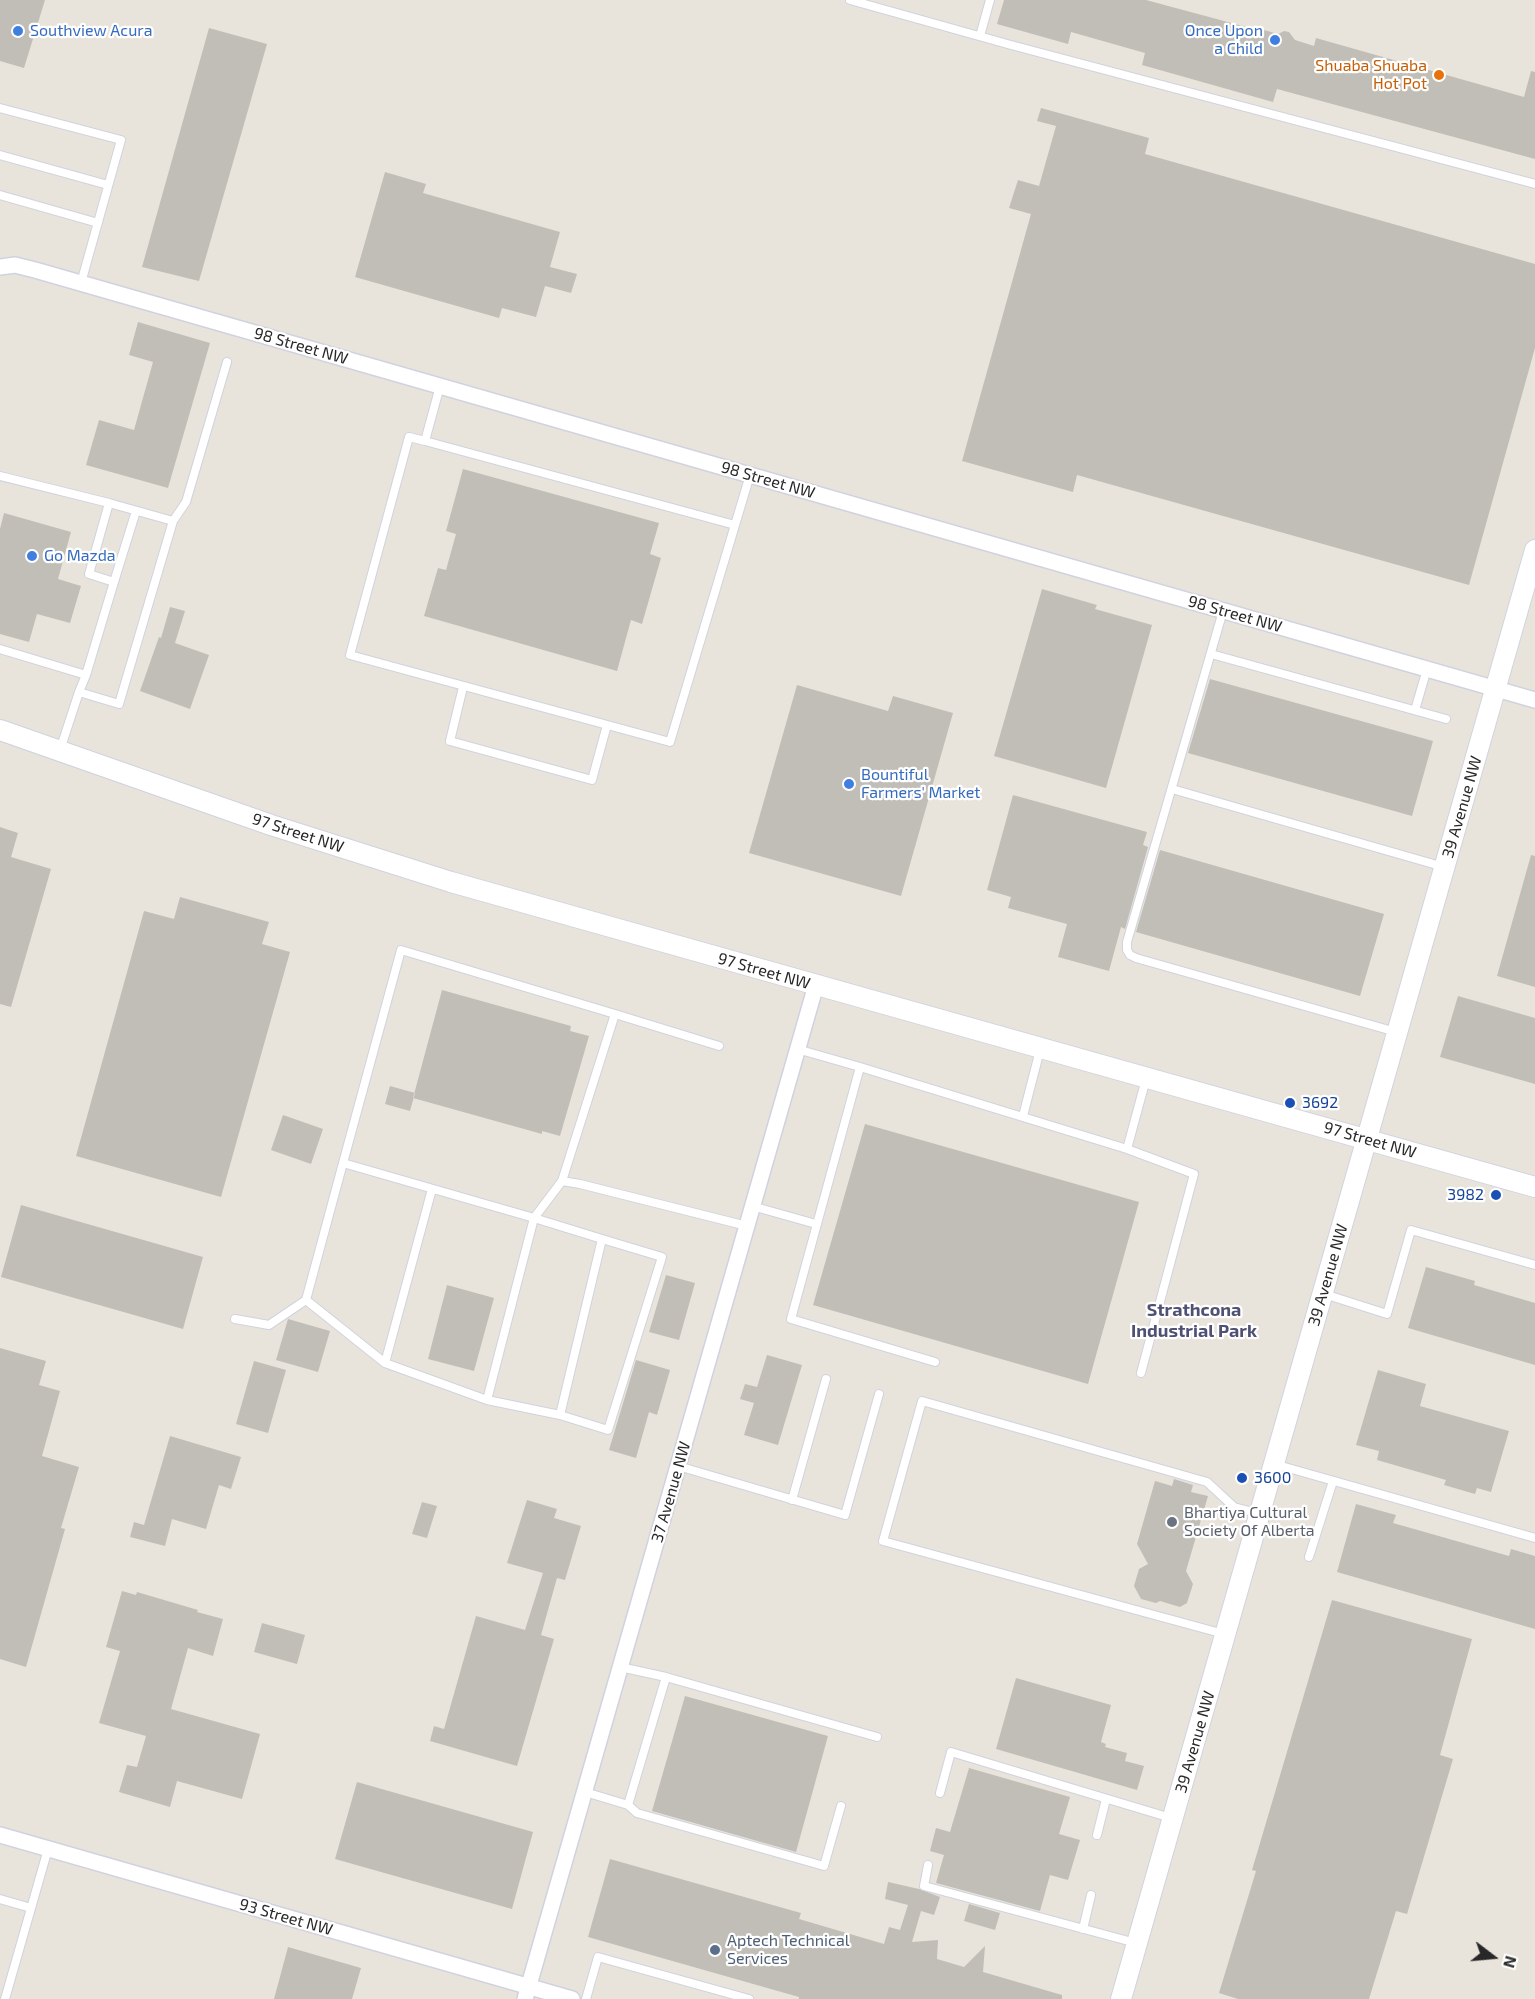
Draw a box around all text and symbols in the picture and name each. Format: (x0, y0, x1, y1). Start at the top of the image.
place label: Southview Acura (30, 21, 152, 41)
place label: Once Upon a Child (1185, 21, 1263, 59)
marker: Southview Acura (11, 24, 25, 38)
marker: Once Upon a Child (1268, 33, 1282, 47)
place label: Shuaba Shuaba Hot Pot (1315, 56, 1427, 94)
marker: Shuaba Shuaba Hot Pot (1432, 68, 1446, 82)
street label: 98 Street NW (252, 323, 350, 369)
street label: 98 Street NW (719, 457, 817, 503)
place label: Go Mazda (44, 546, 116, 566)
marker: Go Mazda (25, 549, 39, 563)
street label: 98 Street NW (1186, 591, 1284, 637)
street label: 39 Avenue NW (1438, 754, 1486, 860)
place label: Bountiful Farmers' Market (861, 765, 980, 803)
marker: Bountiful Farmers' Market (842, 777, 856, 791)
street label: 97 Street NW (250, 809, 346, 857)
street label: 97 Street NW (716, 949, 812, 993)
place label: 3692 (1302, 1093, 1338, 1113)
marker: 3692 (1283, 1096, 1297, 1110)
street label: 97 Street NW (1322, 1118, 1418, 1162)
place label: 3982 (1447, 1185, 1484, 1205)
marker: 3982 (1489, 1188, 1503, 1202)
street label: 39 Avenue NW (1304, 1222, 1352, 1328)
district label: Strathcona Industrial Park (1131, 1299, 1257, 1342)
street label: 37 Avenue NW (647, 1439, 695, 1545)
place label: 3600 (1254, 1468, 1291, 1488)
marker: 3600 (1235, 1471, 1249, 1485)
place label: Bhartiya Cultural Society Of Alberta (1184, 1503, 1315, 1541)
marker: Bhartiya Cultural Society Of Alberta (1165, 1515, 1179, 1529)
street label: 39 Avenue NW (1171, 1689, 1219, 1795)
street label: 93 Street NW (237, 1895, 335, 1939)
north arrow (1463, 1927, 1523, 1987)
place label: Aptech Technical Services (727, 1931, 849, 1969)
marker: Aptech Technical Services (708, 1943, 722, 1957)
text: N (1500, 1954, 1522, 1970)

